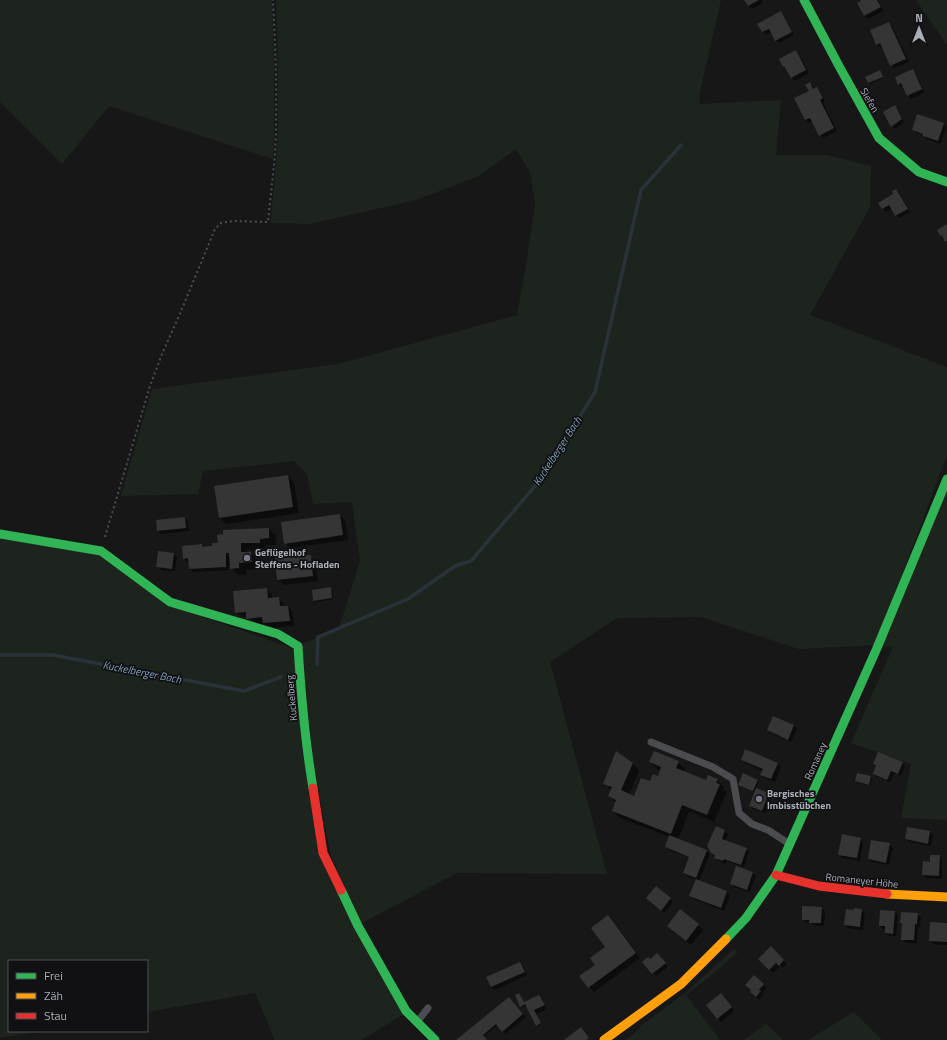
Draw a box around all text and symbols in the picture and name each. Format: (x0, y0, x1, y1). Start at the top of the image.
north arrow (899, 8, 939, 48)
text: N (915, 10, 923, 26)
street label: Siefen (856, 85, 883, 115)
water label: Kuckelberger Bach (529, 413, 586, 489)
place label: Geflügelhof Steffens - Hofladen (255, 545, 340, 572)
marker: Geflügelhof Steffens - Hofladen (242, 553, 252, 563)
water label: Kuckelberger Bach (101, 657, 183, 688)
street label: Kuckelberg (282, 674, 301, 722)
street label: Romaney (800, 740, 830, 782)
place label: Bergisches Imbisstübchen (767, 786, 831, 813)
marker: Bergisches Imbisstübchen (754, 794, 764, 804)
street label: Romaneyer Höhe (825, 869, 899, 892)
legend (8, 960, 148, 1032)
text: Frei (44, 966, 63, 985)
text: Zäh (44, 986, 63, 1005)
text: Stau (44, 1006, 67, 1025)

